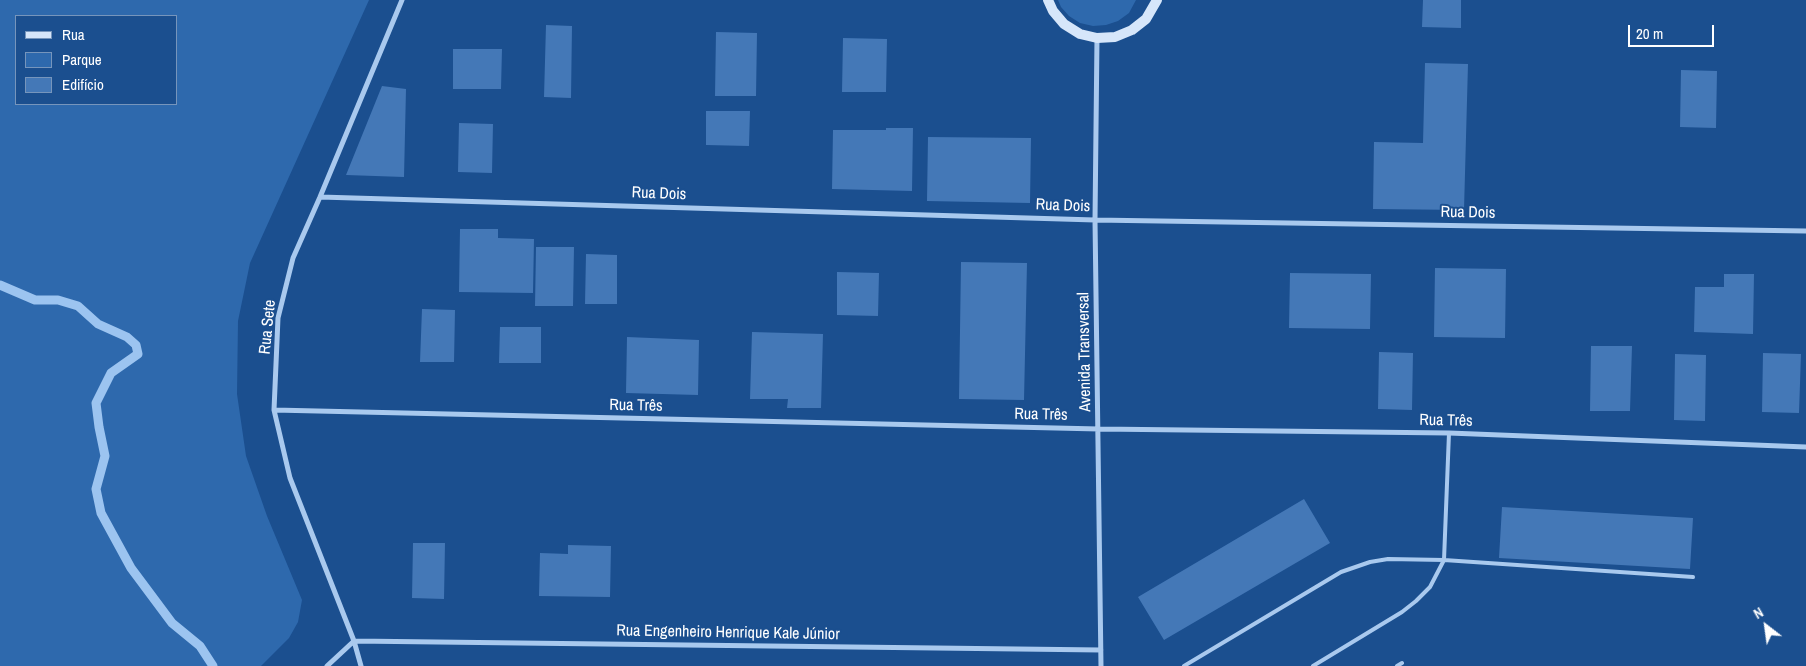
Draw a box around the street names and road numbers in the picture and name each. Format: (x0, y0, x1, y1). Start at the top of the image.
street label: Rua Dois (631, 183, 687, 205)
street label: Rua Dois (1035, 195, 1091, 217)
street label: Rua Dois (1440, 203, 1496, 223)
street label: Avenida Transversal (1074, 292, 1096, 412)
street label: Rua Sete (256, 299, 280, 355)
street label: Rua Três (609, 396, 663, 416)
street label: Rua Três (1014, 405, 1068, 425)
street label: Rua Três (1419, 411, 1473, 431)
street label: Rua Engenheiro Henrique Kale Júnior (616, 621, 840, 645)

